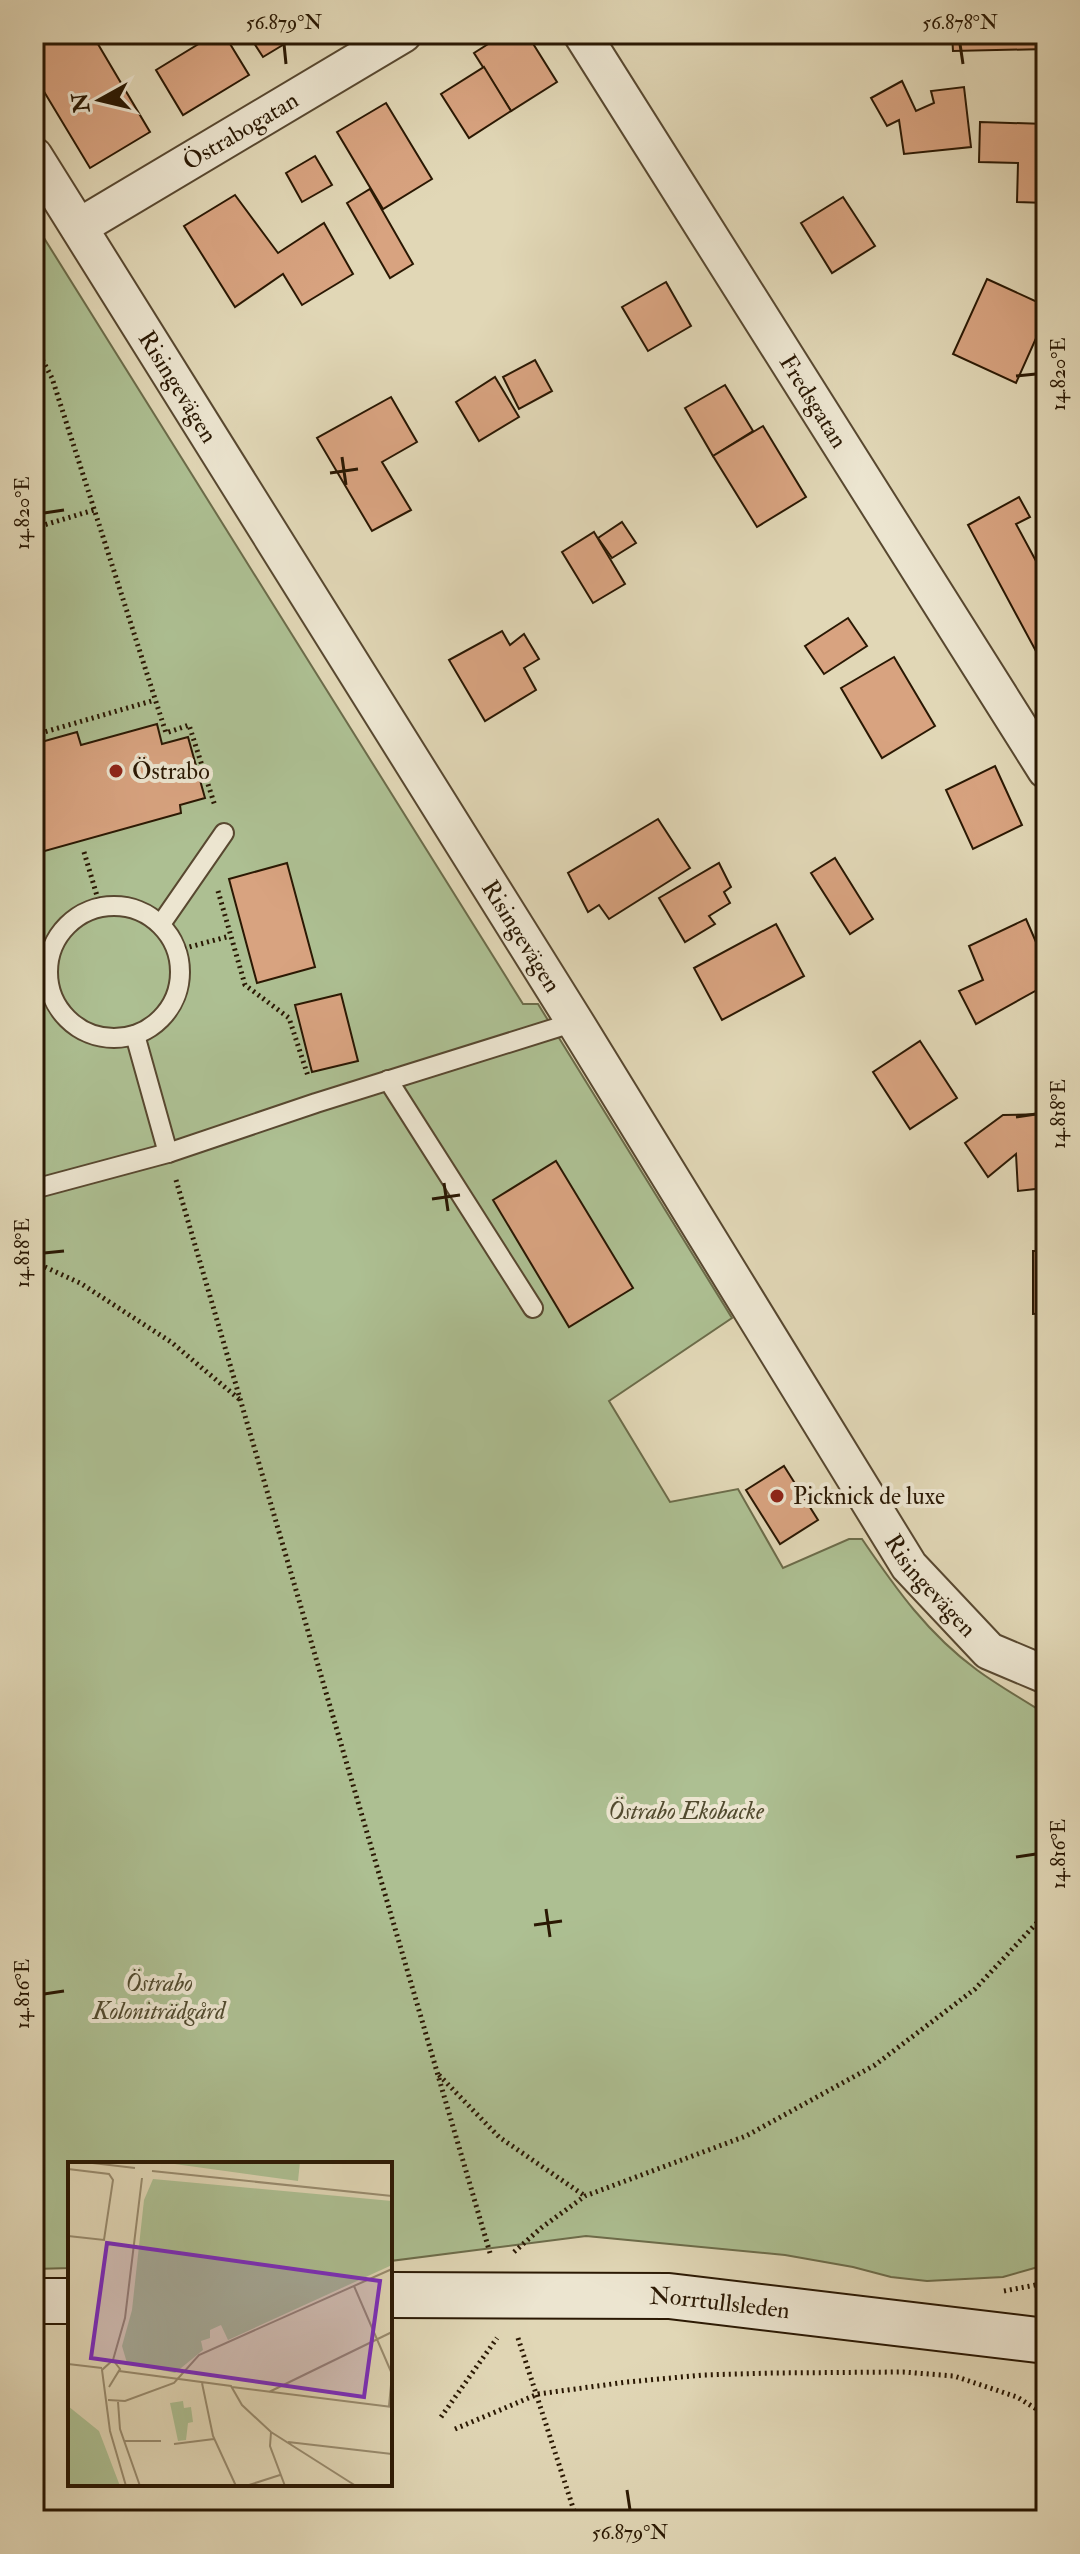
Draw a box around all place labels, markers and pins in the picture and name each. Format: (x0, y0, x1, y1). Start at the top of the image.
place label: Östrabo (132, 756, 210, 787)
marker: Östrabo (107, 762, 125, 780)
place label: Picknick de luxe (793, 1481, 945, 1512)
marker: Picknick de luxe (768, 1487, 786, 1505)

